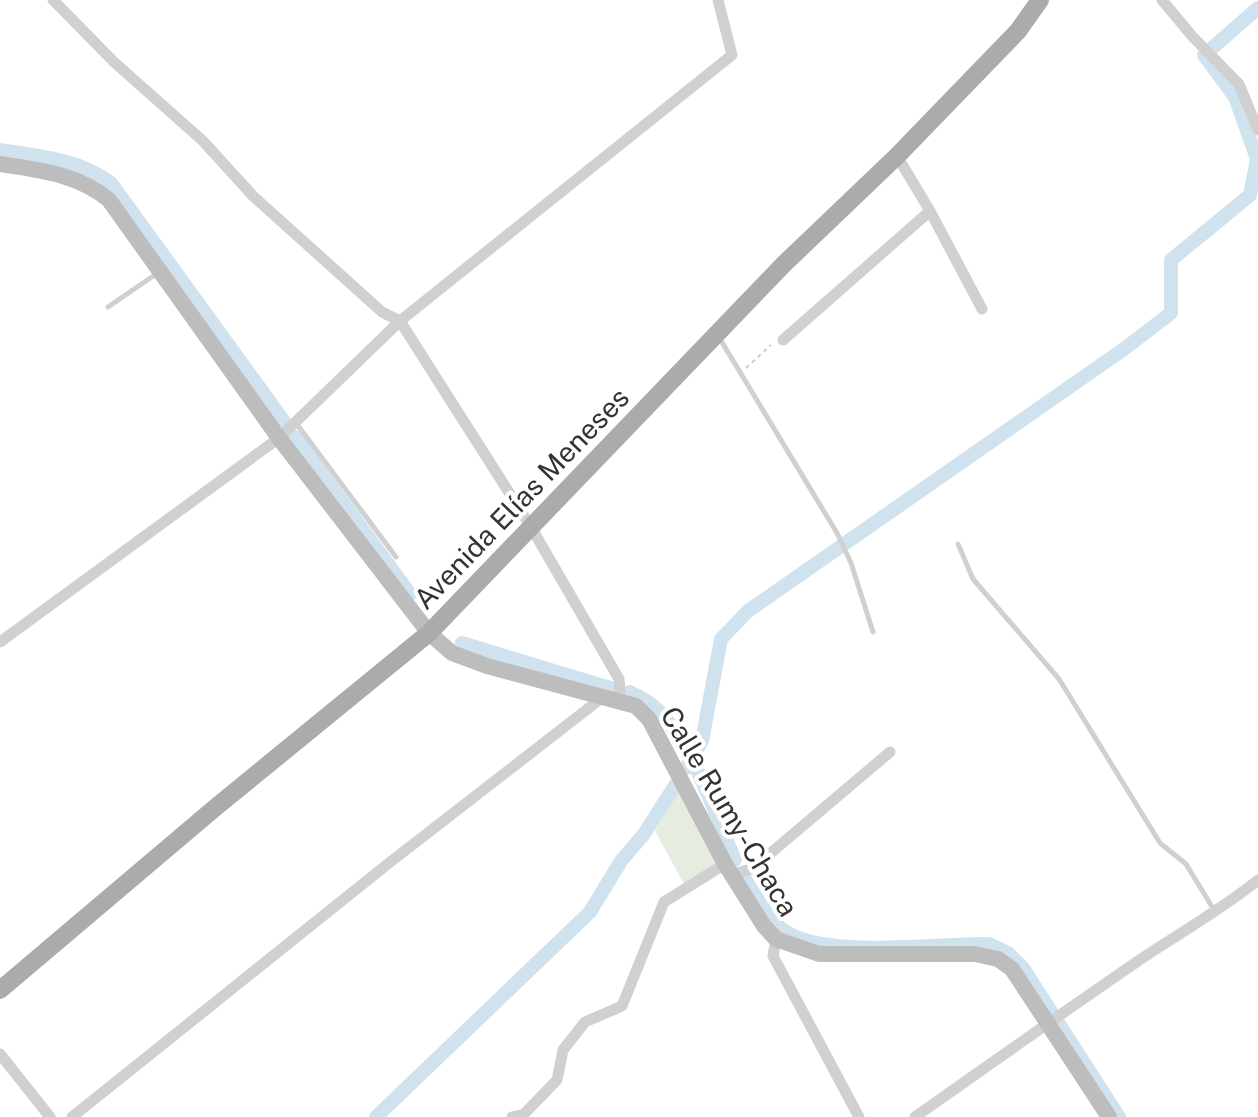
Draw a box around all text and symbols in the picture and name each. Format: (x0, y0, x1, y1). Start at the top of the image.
street label: Avenida Elías Meneses (407, 381, 635, 615)
street label: Calle Rumy-Chaca (654, 700, 806, 922)

